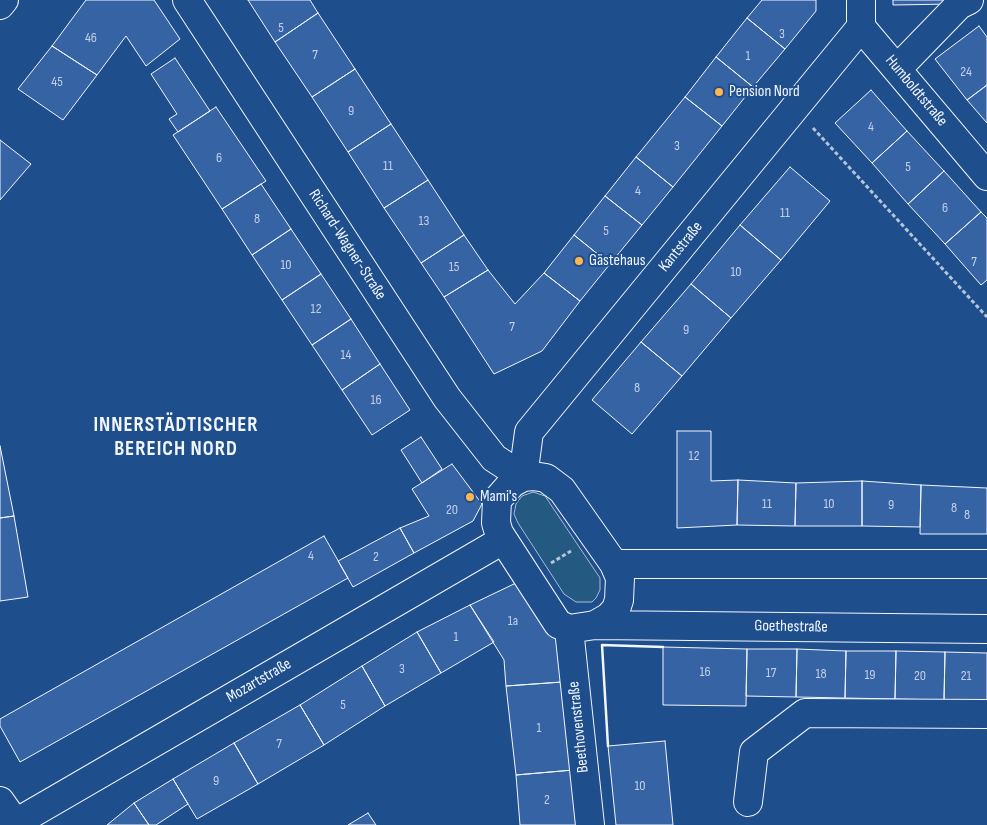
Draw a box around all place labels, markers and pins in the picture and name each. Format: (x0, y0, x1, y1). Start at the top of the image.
place label: Pension Nord (729, 82, 800, 102)
marker: Pension Nord (713, 86, 725, 98)
place label: Gästehaus (589, 251, 645, 271)
marker: Gästehaus (573, 255, 585, 267)
place label: Mami's (480, 487, 517, 507)
marker: Mami's (464, 491, 476, 503)

